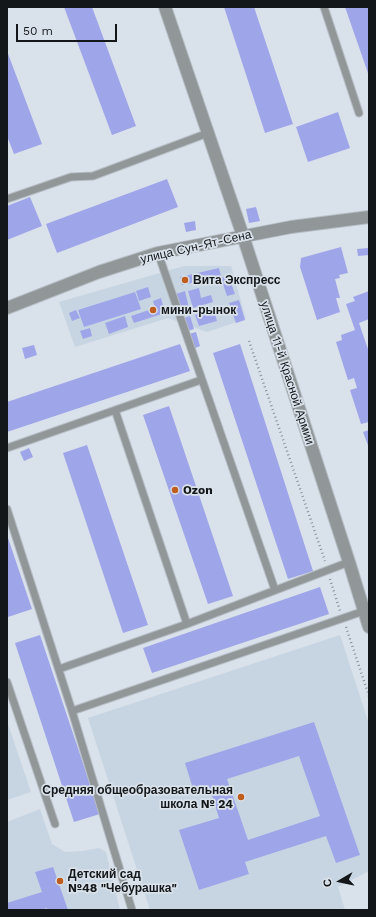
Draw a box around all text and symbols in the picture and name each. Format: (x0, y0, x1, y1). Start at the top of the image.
scale bar (18, 16, 119, 42)
text: 50 m (23, 24, 53, 38)
street label: улица Сун-Ят-Сена (139, 227, 253, 267)
place label: Вита Экспресс (193, 273, 281, 287)
marker: Вита Экспресс (180, 275, 190, 285)
street label: улица 11-й Красной Армии (257, 299, 317, 447)
place label: мини-рынок (161, 303, 236, 317)
marker: мини-рынок (148, 305, 158, 315)
place label: Ozon (183, 483, 213, 497)
marker: Ozon (170, 485, 180, 495)
place label: Средняя общеобразовательная школа № 24 (42, 783, 233, 811)
marker: Средняя общеобразовательная школа № 24 (236, 792, 246, 802)
north arrow (320, 861, 360, 901)
place label: Детский сад №48 "Чебурашка" (68, 867, 177, 895)
marker: Детский сад №48 "Чебурашка" (55, 876, 65, 886)
text: С (321, 878, 335, 888)

